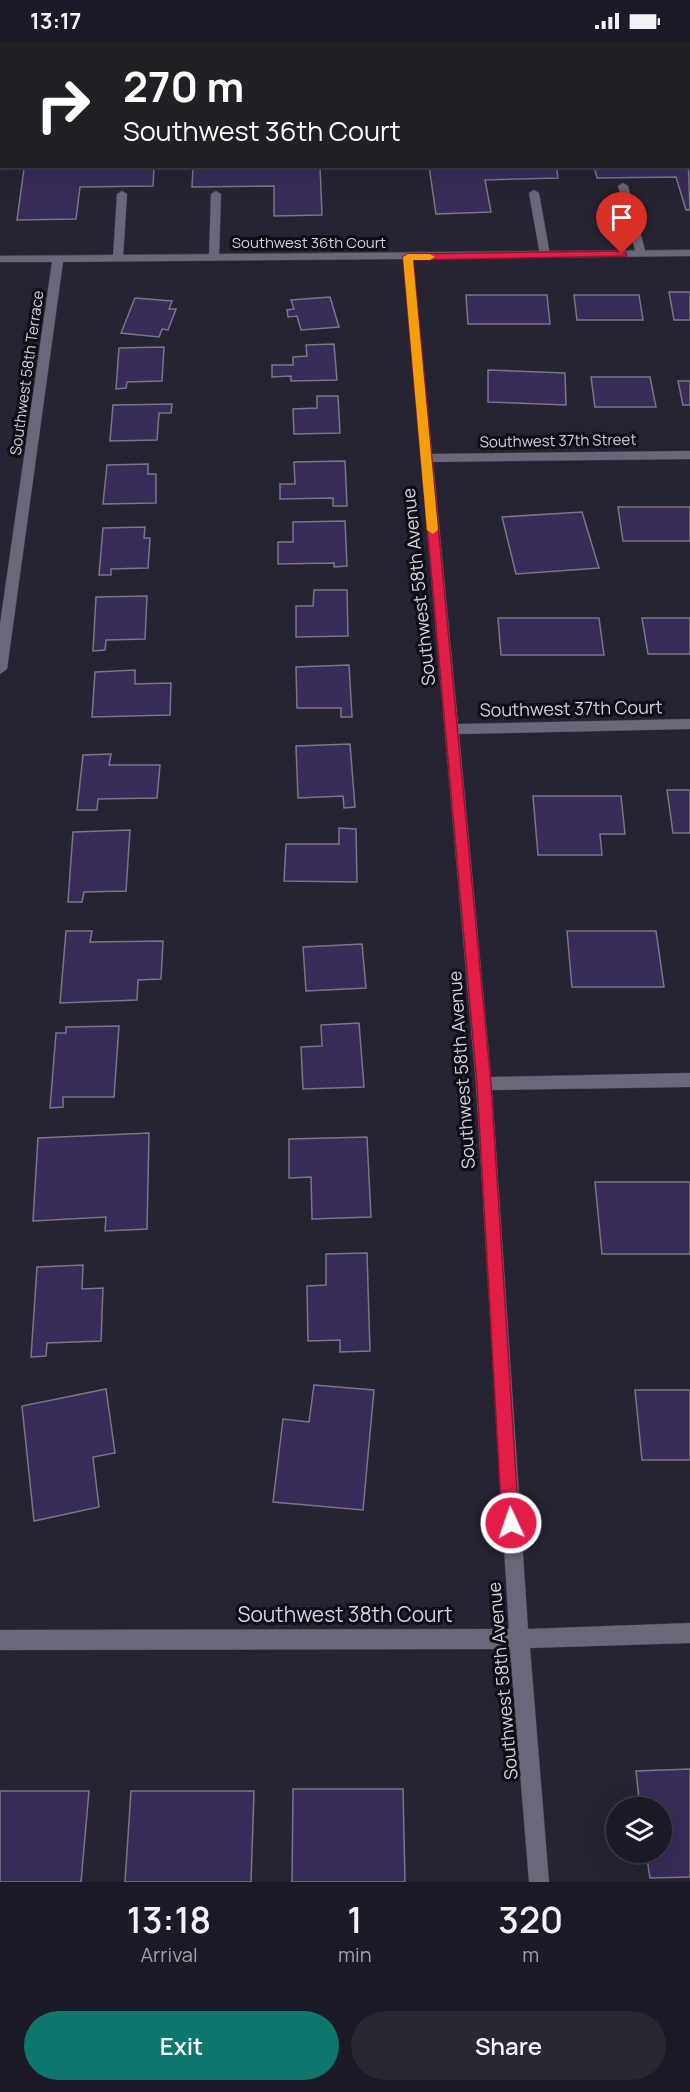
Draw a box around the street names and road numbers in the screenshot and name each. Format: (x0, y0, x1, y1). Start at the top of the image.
street label: Southwest 36th Court (232, 232, 386, 253)
street label: Southwest 58th Terrace (5, 289, 49, 457)
street label: Southwest 37th Street (480, 429, 636, 452)
street label: Southwest 58th Avenue (396, 487, 440, 687)
street label: Southwest 37th Court (479, 694, 663, 722)
street label: Southwest 58th Avenue (442, 970, 480, 1170)
street label: Southwest 58th Avenue (481, 1581, 523, 1781)
street label: Southwest 38th Court (237, 1600, 453, 1628)

